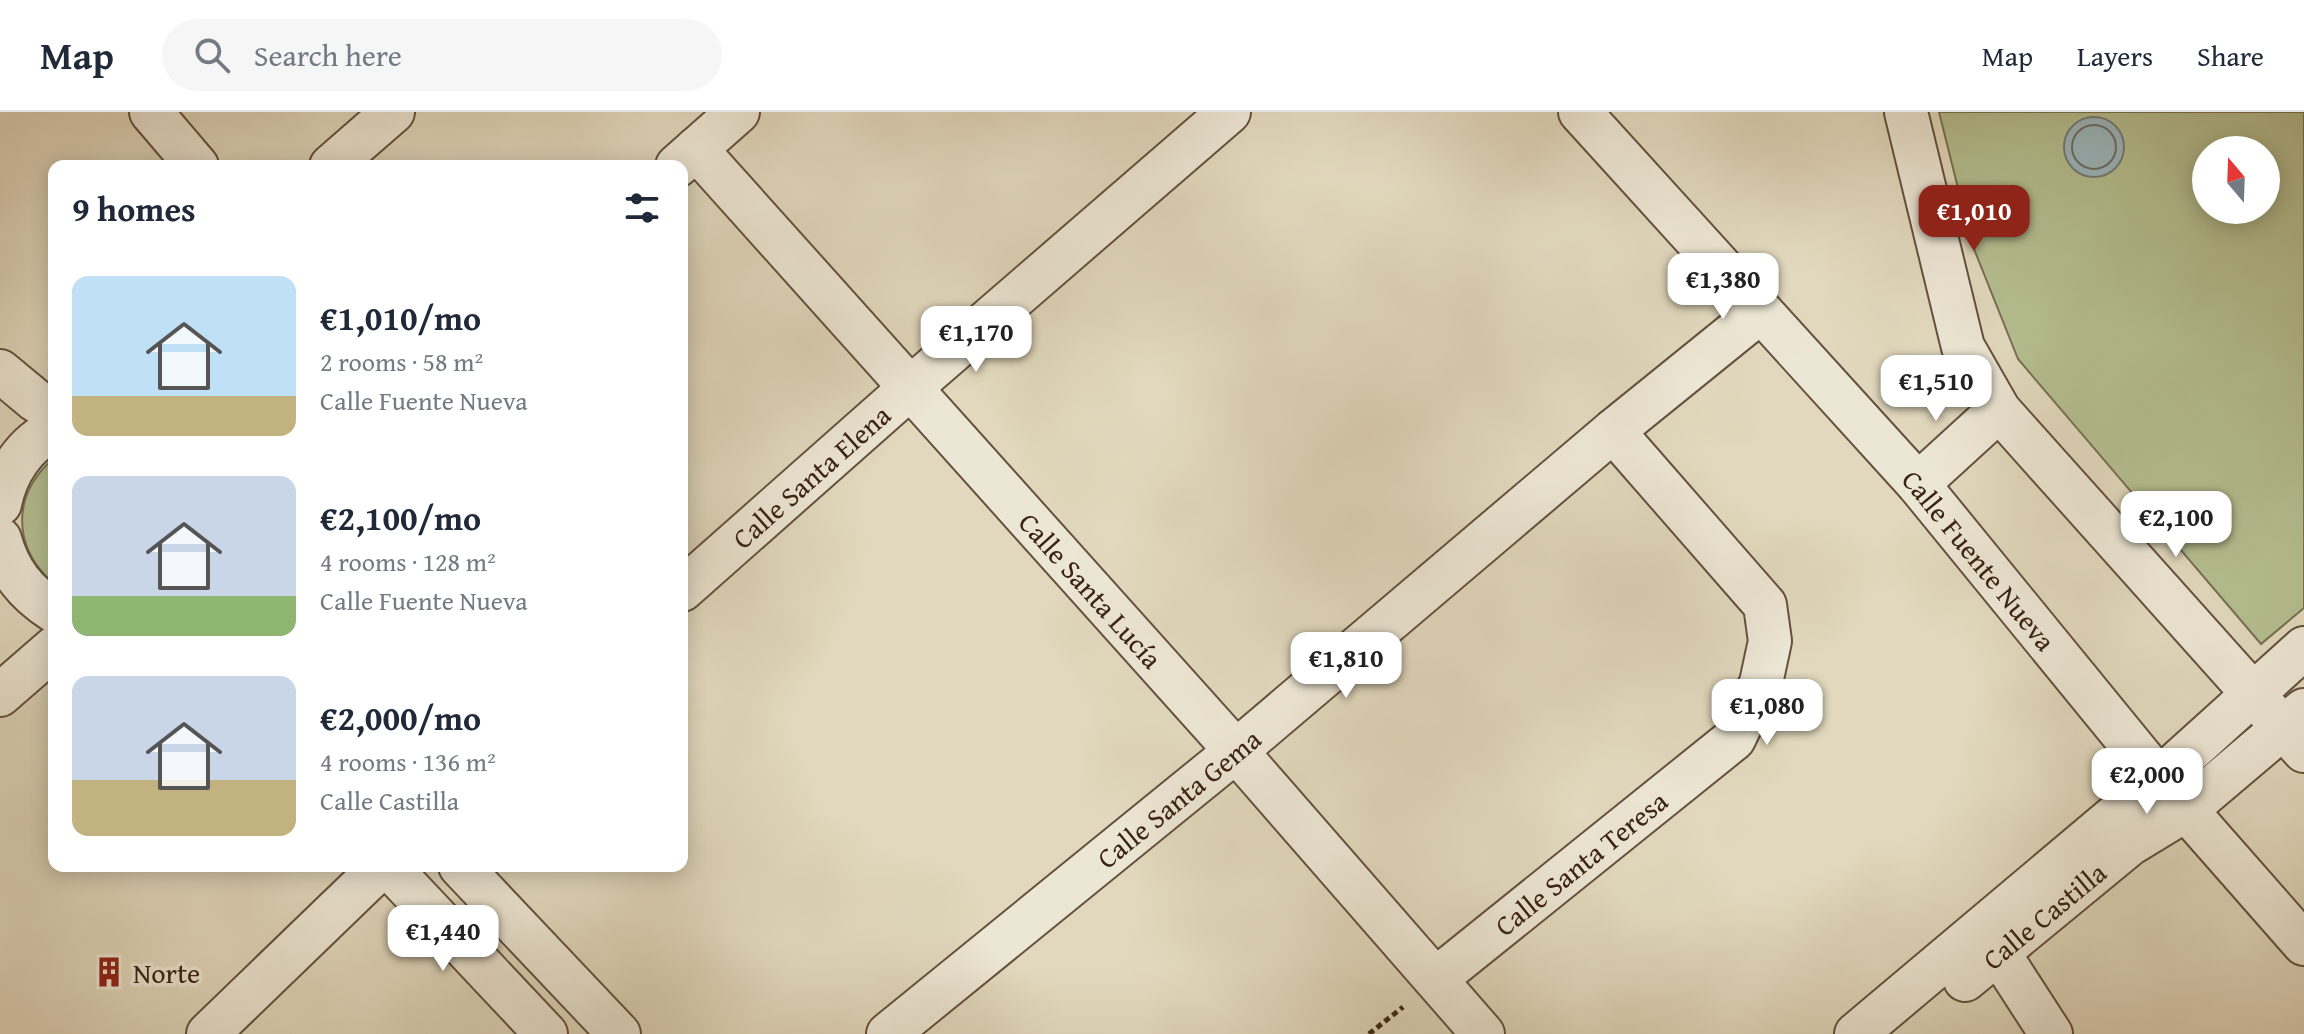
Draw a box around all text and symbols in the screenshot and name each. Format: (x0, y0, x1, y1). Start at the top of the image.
search box (162, 19, 722, 91)
text: Map (40, 27, 114, 83)
icon: search (190, 33, 234, 77)
text: Search here (254, 33, 402, 77)
text: Map (1982, 35, 2033, 76)
text: Layers (2077, 35, 2153, 76)
text: Share (2197, 35, 2264, 76)
north arrow (2192, 136, 2280, 224)
map controls (2192, 136, 2280, 224)
text: 9 homes (72, 184, 196, 233)
pin: €1,010 (1909, 185, 2039, 253)
icon: filters (620, 186, 664, 230)
text: €1,010 (1937, 191, 2011, 230)
pin: €1,380 (1658, 253, 1788, 321)
text: €1,380 (1686, 259, 1760, 298)
text: €1,010/mo (320, 293, 481, 342)
pin: €1,170 (911, 306, 1041, 374)
icon: home (136, 308, 232, 404)
text: €1,170 (939, 312, 1013, 351)
text: 2 rooms · 58 m² (320, 342, 483, 381)
pin: €1,510 (1871, 355, 2001, 423)
text: €1,510 (1899, 361, 1973, 400)
text: Calle Fuente Nueva (320, 381, 528, 420)
street label: Calle Santa Elena (722, 394, 900, 557)
street label: Calle Fuente Nueva (1893, 460, 2067, 660)
pin: €2,100 (2111, 491, 2241, 559)
text: €2,100/mo (320, 493, 481, 542)
text: €2,100 (2139, 497, 2213, 536)
street label: Calle Santa Lucía (1010, 502, 1173, 678)
icon: home (136, 508, 232, 604)
text: 4 rooms · 128 m² (320, 542, 496, 581)
text: Calle Fuente Nueva (320, 581, 528, 620)
pin: €1,810 (1281, 632, 1411, 700)
text: €1,810 (1309, 638, 1383, 677)
pin: €1,080 (1702, 679, 1832, 747)
text: €1,080 (1730, 685, 1804, 724)
text: €2,000/mo (320, 693, 481, 742)
icon: home (136, 708, 232, 804)
street label: Calle Santa Gema (1087, 718, 1270, 877)
text: 4 rooms · 136 m² (320, 742, 496, 781)
pin: €2,000 (2082, 748, 2212, 816)
text: €2,000 (2110, 754, 2184, 793)
street label: Calle Santa Teresa (1485, 780, 1676, 945)
text: Calle Castilla (320, 781, 459, 820)
street label: Calle Castilla (1973, 851, 2115, 979)
pin: €1,440 (378, 905, 508, 973)
text: €1,440 (406, 911, 480, 950)
place label: Norte (133, 952, 200, 993)
building icon: Norte (92, 955, 126, 989)

